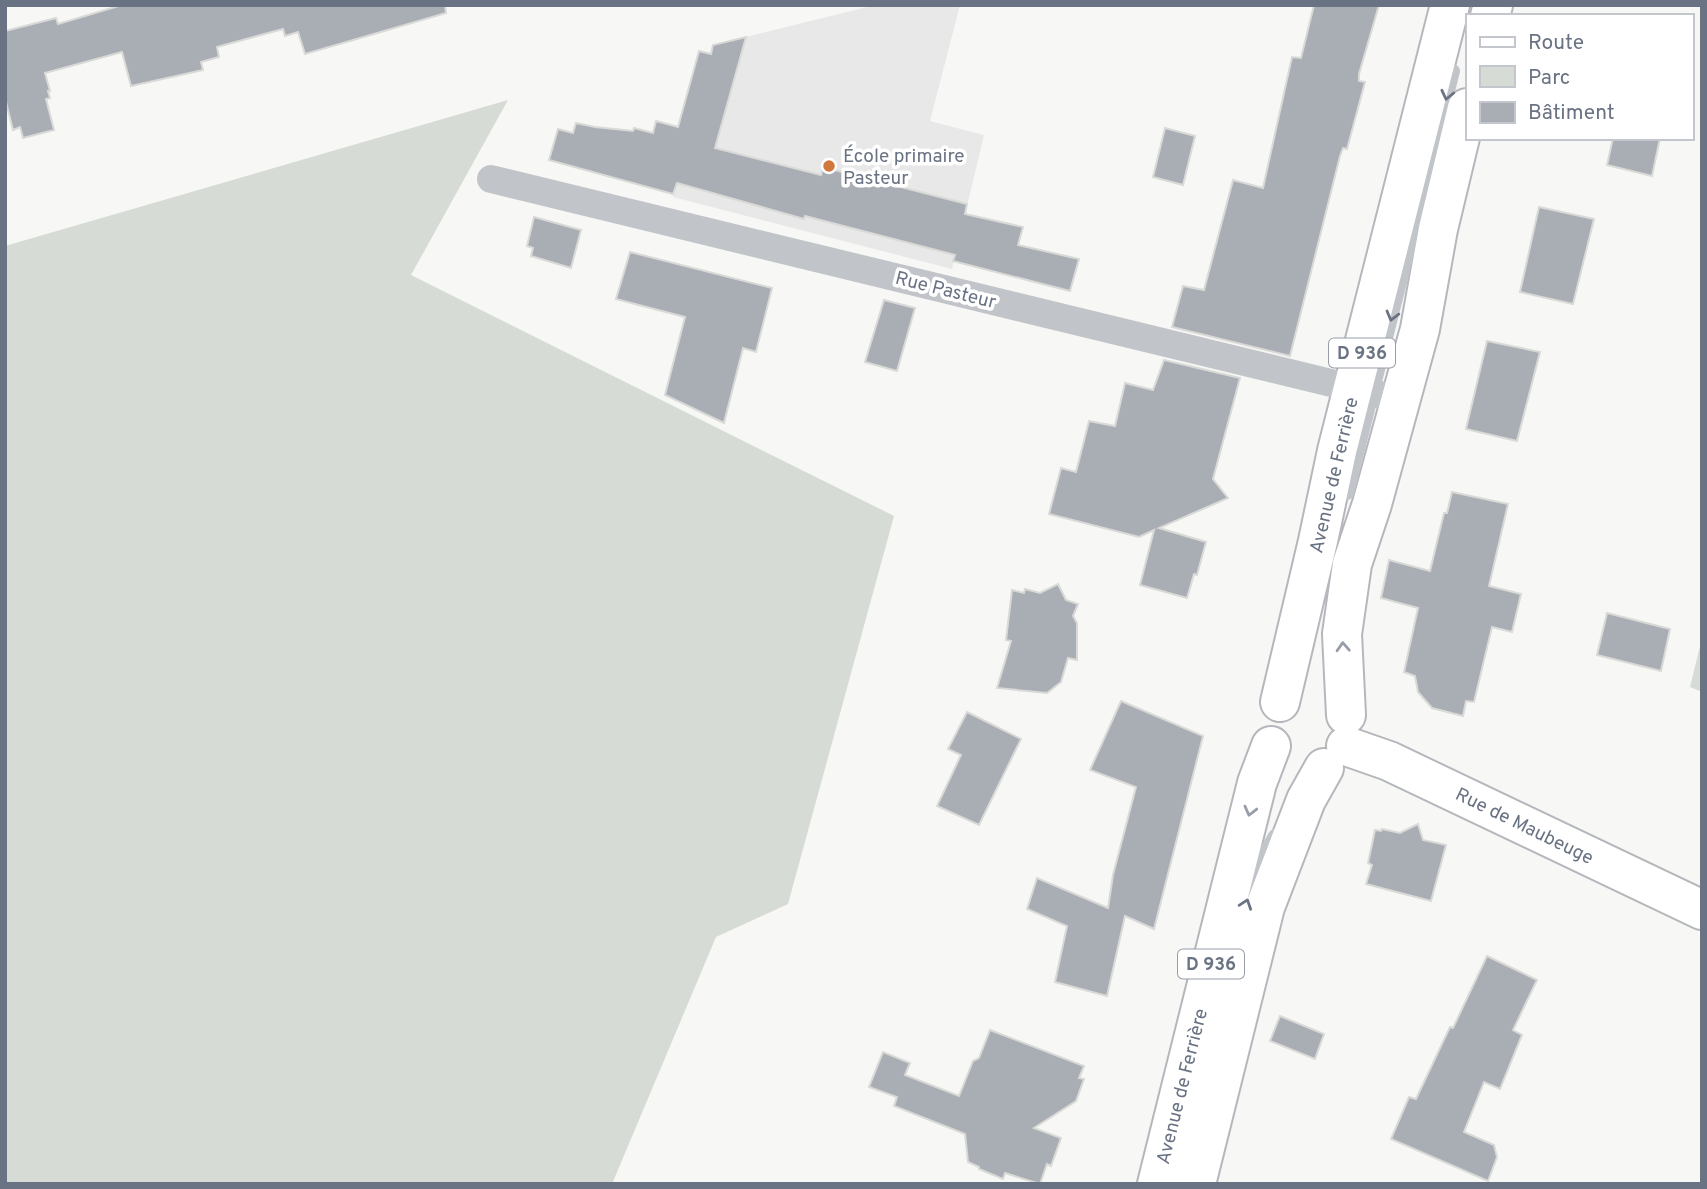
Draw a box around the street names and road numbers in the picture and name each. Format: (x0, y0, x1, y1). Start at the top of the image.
street label: Rue Pasteur (892, 267, 999, 315)
road number: D 936 (1329, 338, 1395, 368)
street label: Avenue de Ferrière (1305, 395, 1365, 556)
street label: Rue de Maubeuge (1451, 783, 1597, 871)
road number: D 936 (1178, 950, 1244, 979)
street label: Avenue de Ferrière (1152, 1006, 1214, 1167)

